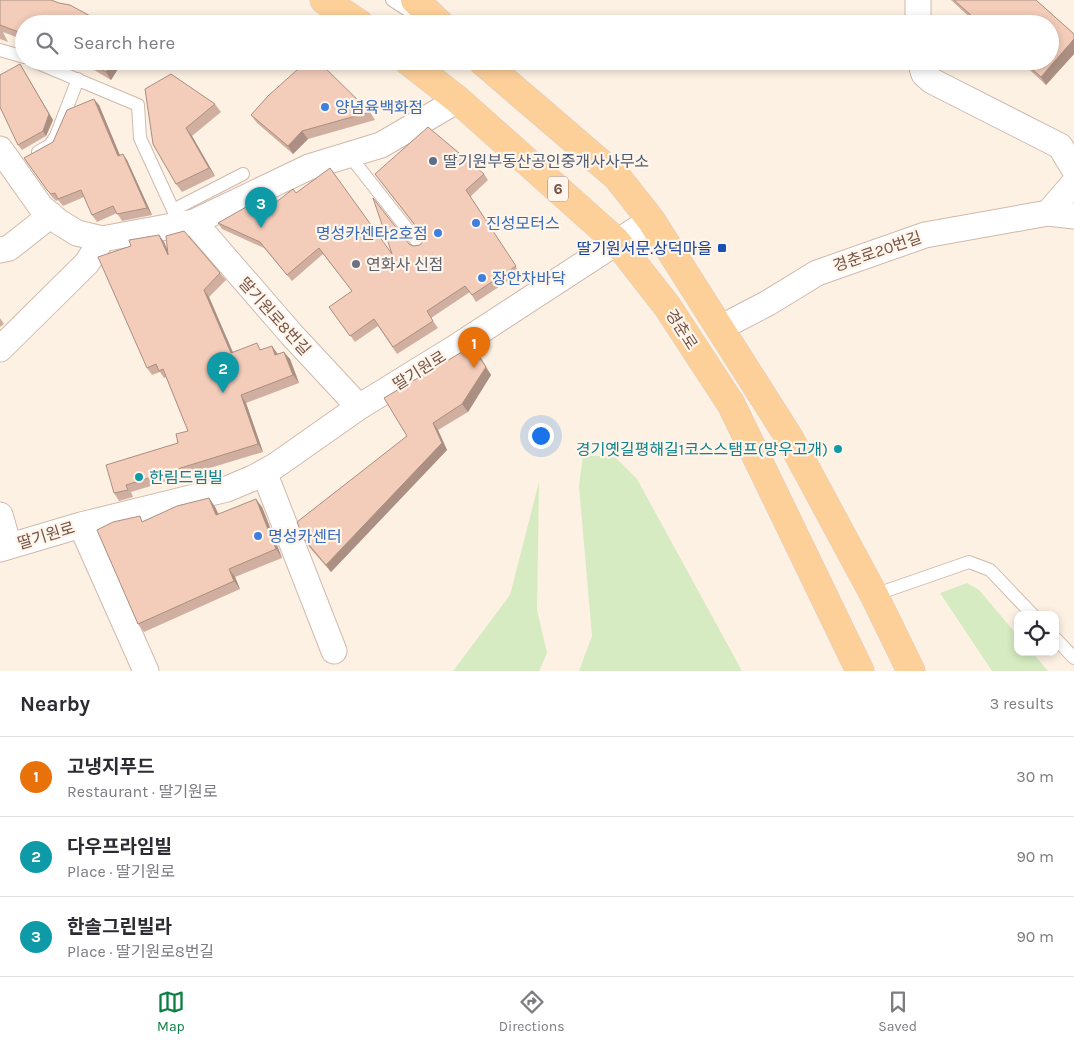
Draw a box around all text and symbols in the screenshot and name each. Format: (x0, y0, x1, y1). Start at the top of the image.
search box (15, 15, 1059, 70)
icon: search (33, 29, 61, 57)
text: Search here (73, 32, 175, 54)
place label: 양념육백화점 (335, 98, 423, 117)
marker: 양념육백화점 (319, 101, 331, 113)
place label: 딸기원부동산공인중개사사무소 (443, 152, 649, 171)
marker: 딸기원부동산공인중개사사무소 (427, 155, 439, 167)
road number: 6 (548, 176, 568, 202)
pin: 3 (245, 187, 277, 228)
place label: 진성모터스 (486, 214, 560, 233)
marker: 진성모터스 (470, 217, 482, 229)
place label: 명성카센타2호점 (316, 224, 428, 243)
marker: 명성카센타2호점 (432, 227, 444, 239)
street label: 경춘로20번길 (830, 227, 924, 275)
place label: 딸기원서문.상덕마을 (577, 239, 712, 258)
marker: 딸기원서문.상덕마을 (716, 242, 728, 254)
place label: 연화사 신점 (366, 255, 443, 274)
marker: 연화사 신점 (350, 258, 362, 270)
place label: 장안차바닥 (492, 269, 566, 288)
marker: 장안차바닥 (476, 272, 488, 284)
street label: 딸기원로8번길 (235, 274, 315, 359)
street label: 경춘로 (662, 306, 702, 353)
pin: 1 (458, 327, 490, 368)
street label: 딸기원로 (389, 347, 449, 394)
pin: 2 (207, 352, 239, 393)
your location (528, 423, 554, 449)
place label: 경기옛길평해길1코스스탬프(망우고개) (576, 440, 828, 459)
marker: 경기옛길평해길1코스스탬프(망우고개) (832, 443, 844, 455)
place label: 한림드림빌 (149, 468, 223, 487)
marker: 한림드림빌 (133, 471, 145, 483)
street label: 딸기원로 (15, 518, 77, 553)
place label: 명성카센터 (268, 527, 342, 546)
marker: 명성카센터 (252, 530, 264, 542)
map controls (1014, 611, 1059, 656)
button: locate (1014, 611, 1059, 656)
text: Nearby (20, 692, 90, 716)
text: 3 results (990, 694, 1054, 713)
text: 고냉지푸드 (67, 756, 154, 778)
text: 1 (33, 767, 39, 786)
text: 30 m (1016, 767, 1054, 786)
text: Restaurant · 딸기원로 (67, 782, 218, 801)
text: 다우프라임빌 (67, 836, 172, 858)
text: 2 (31, 847, 41, 866)
text: 90 m (1016, 847, 1054, 866)
text: Place · 딸기원로 (67, 862, 175, 881)
text: 한솔그린빌라 (67, 916, 172, 938)
text: 3 (31, 927, 41, 946)
text: 90 m (1016, 927, 1054, 946)
text: Place · 딸기원로8번길 (67, 942, 214, 961)
tab: Map (157, 988, 185, 1035)
tab: Directions (499, 988, 565, 1035)
tab: Saved (878, 988, 917, 1035)

